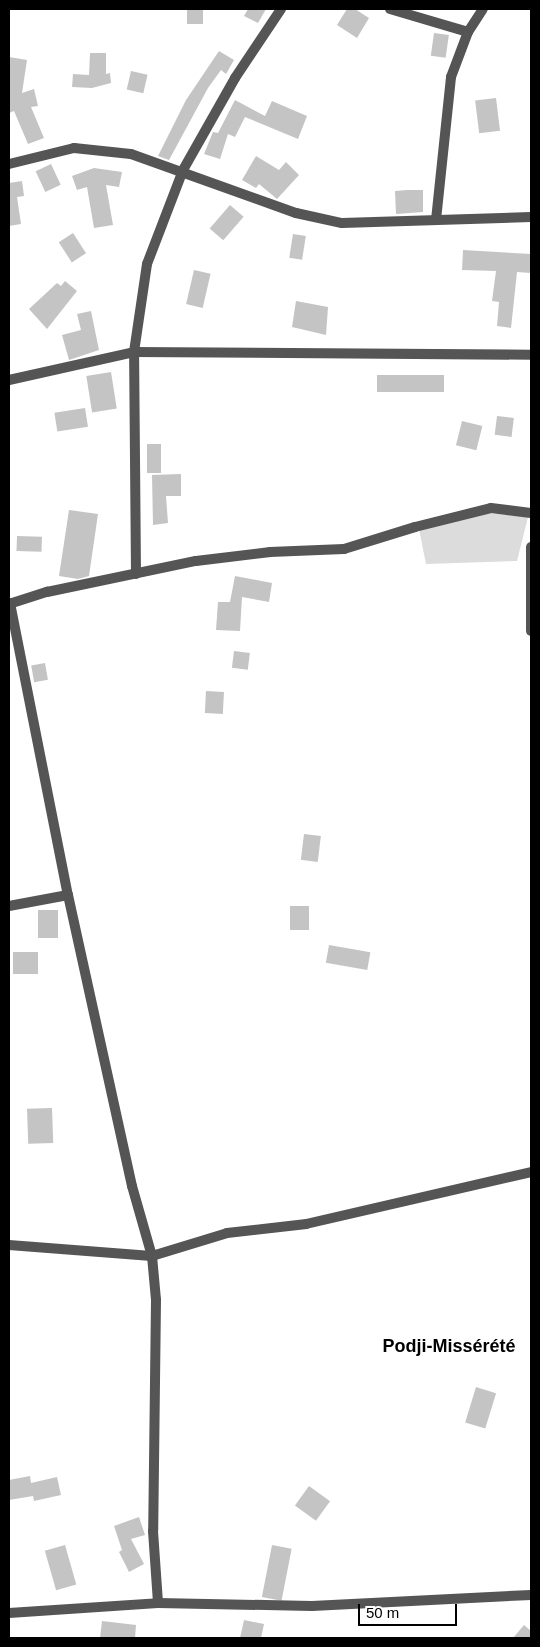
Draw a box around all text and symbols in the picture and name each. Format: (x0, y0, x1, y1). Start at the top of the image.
district label: Podji-Missérété (382, 1335, 516, 1357)
scale bar (360, 1594, 459, 1626)
text: 50 m (366, 1604, 399, 1621)

